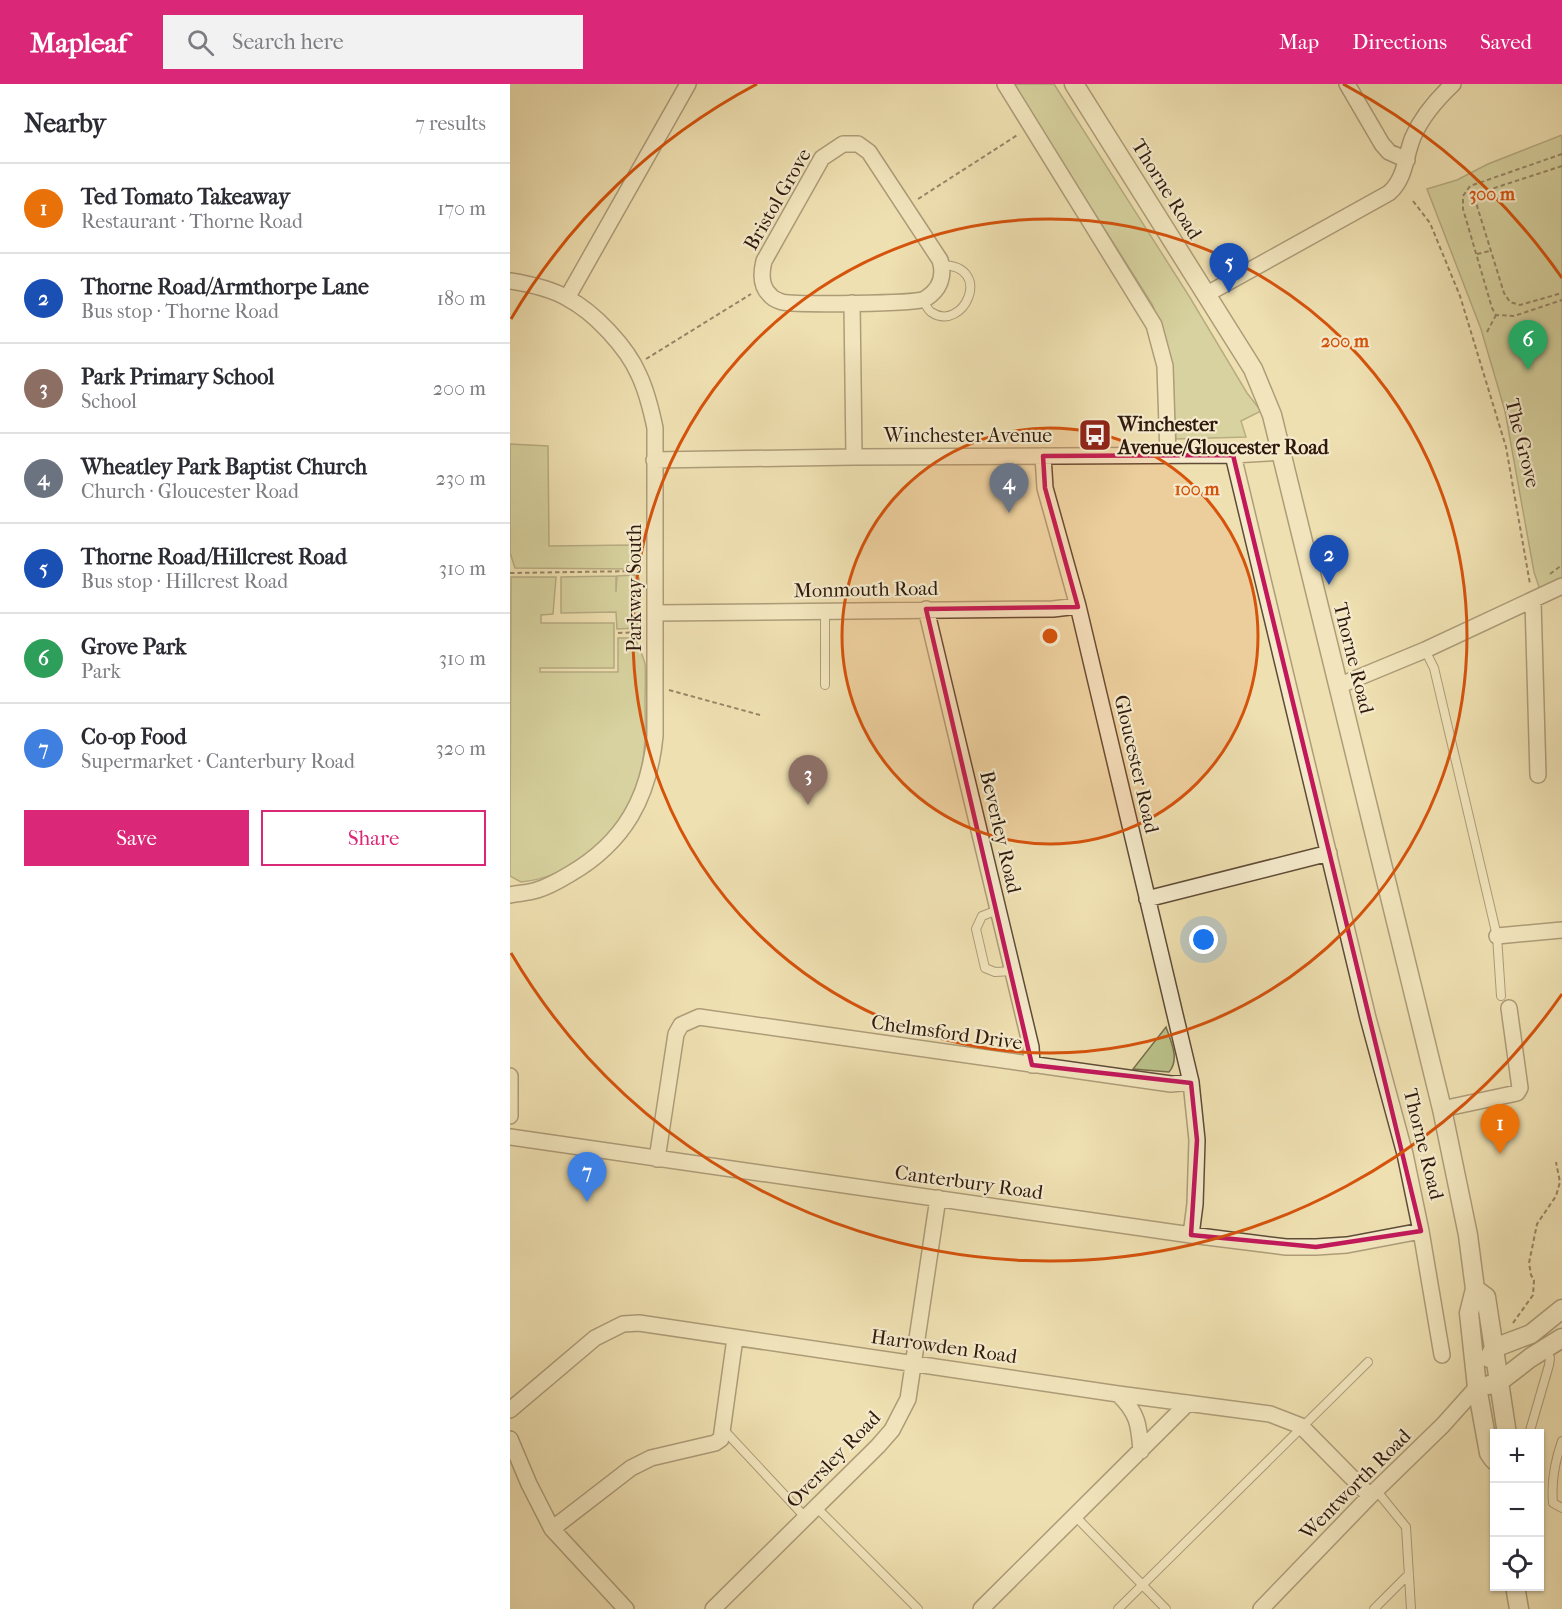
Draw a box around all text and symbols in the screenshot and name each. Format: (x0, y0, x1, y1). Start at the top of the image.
search box (163, 15, 583, 69)
text: Mapleaf (30, 26, 127, 59)
icon: search (184, 26, 217, 59)
text: Search here (232, 29, 344, 55)
text: Map (1279, 30, 1319, 54)
text: Directions (1352, 30, 1447, 54)
text: Saved (1480, 30, 1532, 54)
text: Nearby (24, 108, 106, 139)
text: 7 results (415, 112, 486, 135)
street label: Thorne Road (1127, 135, 1207, 245)
street label: Bristol Grove (739, 144, 816, 254)
text: Ted Tomato Takeaway (81, 184, 290, 210)
text: 300 m (1469, 184, 1516, 205)
text: 1 (40, 197, 47, 220)
text: 170 m (437, 197, 486, 220)
text: Restaurant · Thorne Road (81, 210, 303, 233)
pin: 5 (1210, 244, 1248, 293)
text: Thorne Road/Armthorpe Lane (81, 274, 369, 300)
text: 2 (38, 287, 49, 310)
text: 180 m (437, 287, 486, 310)
text: Bus stop · Thorne Road (81, 300, 279, 323)
pin: 6 (1508, 320, 1548, 370)
text: 200 m (1321, 331, 1370, 352)
text: Park Primary School (81, 364, 274, 390)
text: 3 (39, 377, 48, 400)
text: 200 m (433, 377, 486, 400)
text: School (81, 390, 137, 413)
street label: The Grove (1500, 396, 1545, 490)
place label: Winchester Avenue/Gloucester Road (1116, 413, 1330, 459)
bus stop icon: Winchester Avenue/Gloucester Road (1077, 417, 1113, 453)
street label: Winchester Avenue (883, 424, 1052, 447)
text: Wheatley Park Baptist Church (81, 454, 367, 480)
pin: 4 (990, 464, 1028, 513)
text: 4 (38, 467, 49, 490)
text: 230 m (436, 467, 486, 490)
text: 100 m (1174, 479, 1221, 500)
text: Church · Gloucester Road (81, 480, 299, 503)
street label: Parkway South (623, 523, 646, 652)
pin: 2 (1310, 536, 1348, 585)
text: Thorne Road/Hillcrest Road (81, 544, 347, 570)
text: 5 (39, 557, 48, 580)
text: 310 m (439, 557, 486, 580)
text: Bus stop · Hillcrest Road (81, 570, 288, 593)
street label: Monmouth Road (794, 577, 940, 602)
street label: Thorne Road (1329, 600, 1379, 717)
centre of rings (1040, 626, 1060, 646)
text: Grove Park (81, 634, 186, 660)
text: 6 (38, 647, 49, 670)
text: 310 m (439, 647, 486, 670)
text: Park (81, 660, 121, 683)
street label: Gloucester Road (1109, 693, 1164, 837)
text: Co-op Food (81, 724, 187, 750)
text: 7 (39, 737, 48, 760)
text: 320 m (436, 737, 486, 760)
text: Supermarket · Canterbury Road (81, 750, 355, 773)
pin: 3 (788, 756, 828, 805)
street label: Beverley Road (975, 769, 1026, 897)
button: Save (24, 810, 249, 866)
button: Share (261, 810, 486, 866)
your location (1189, 925, 1218, 954)
street label: Chelmsford Drive (870, 1010, 1024, 1055)
street label: Thorne Road (1399, 1086, 1449, 1203)
pin: 1 (1480, 1104, 1520, 1154)
pin: 7 (568, 1152, 607, 1202)
street label: Canterbury Road (893, 1161, 1046, 1204)
street label: Harrowden Road (869, 1325, 1020, 1368)
street label: Oversley Road (781, 1405, 886, 1513)
street label: Wentworth Road (1295, 1423, 1416, 1545)
map controls (1490, 1429, 1544, 1591)
button: + (1490, 1429, 1544, 1483)
button: − (1490, 1483, 1544, 1537)
button: locate (1490, 1537, 1544, 1591)

